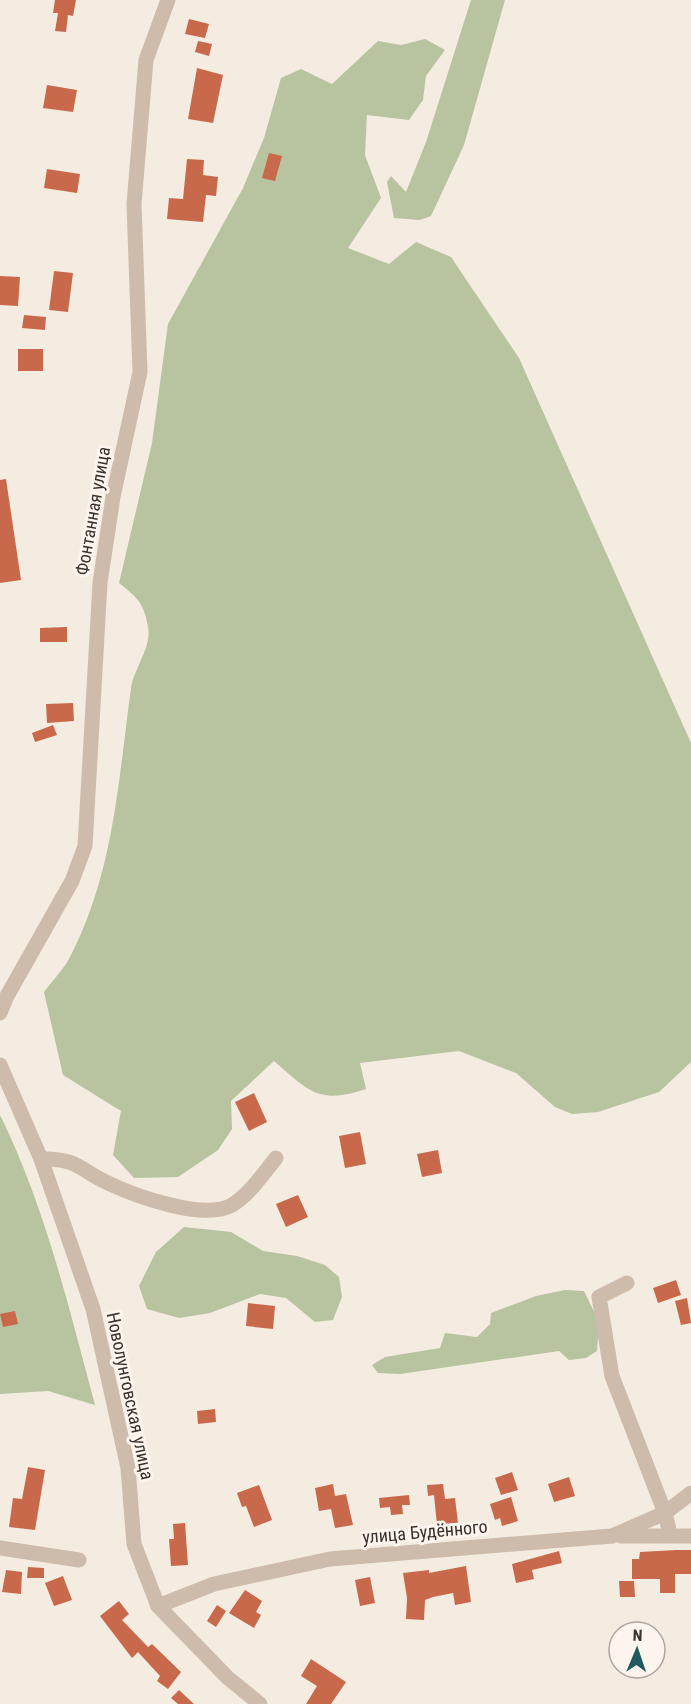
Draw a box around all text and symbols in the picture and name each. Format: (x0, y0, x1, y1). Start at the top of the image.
street label: Фонтанная улица (71, 445, 114, 577)
street label: Новолунговская улица (102, 1310, 158, 1481)
street label: улица Будённого (361, 1516, 488, 1547)
north arrow (607, 1620, 667, 1680)
text: N (632, 1626, 643, 1645)

